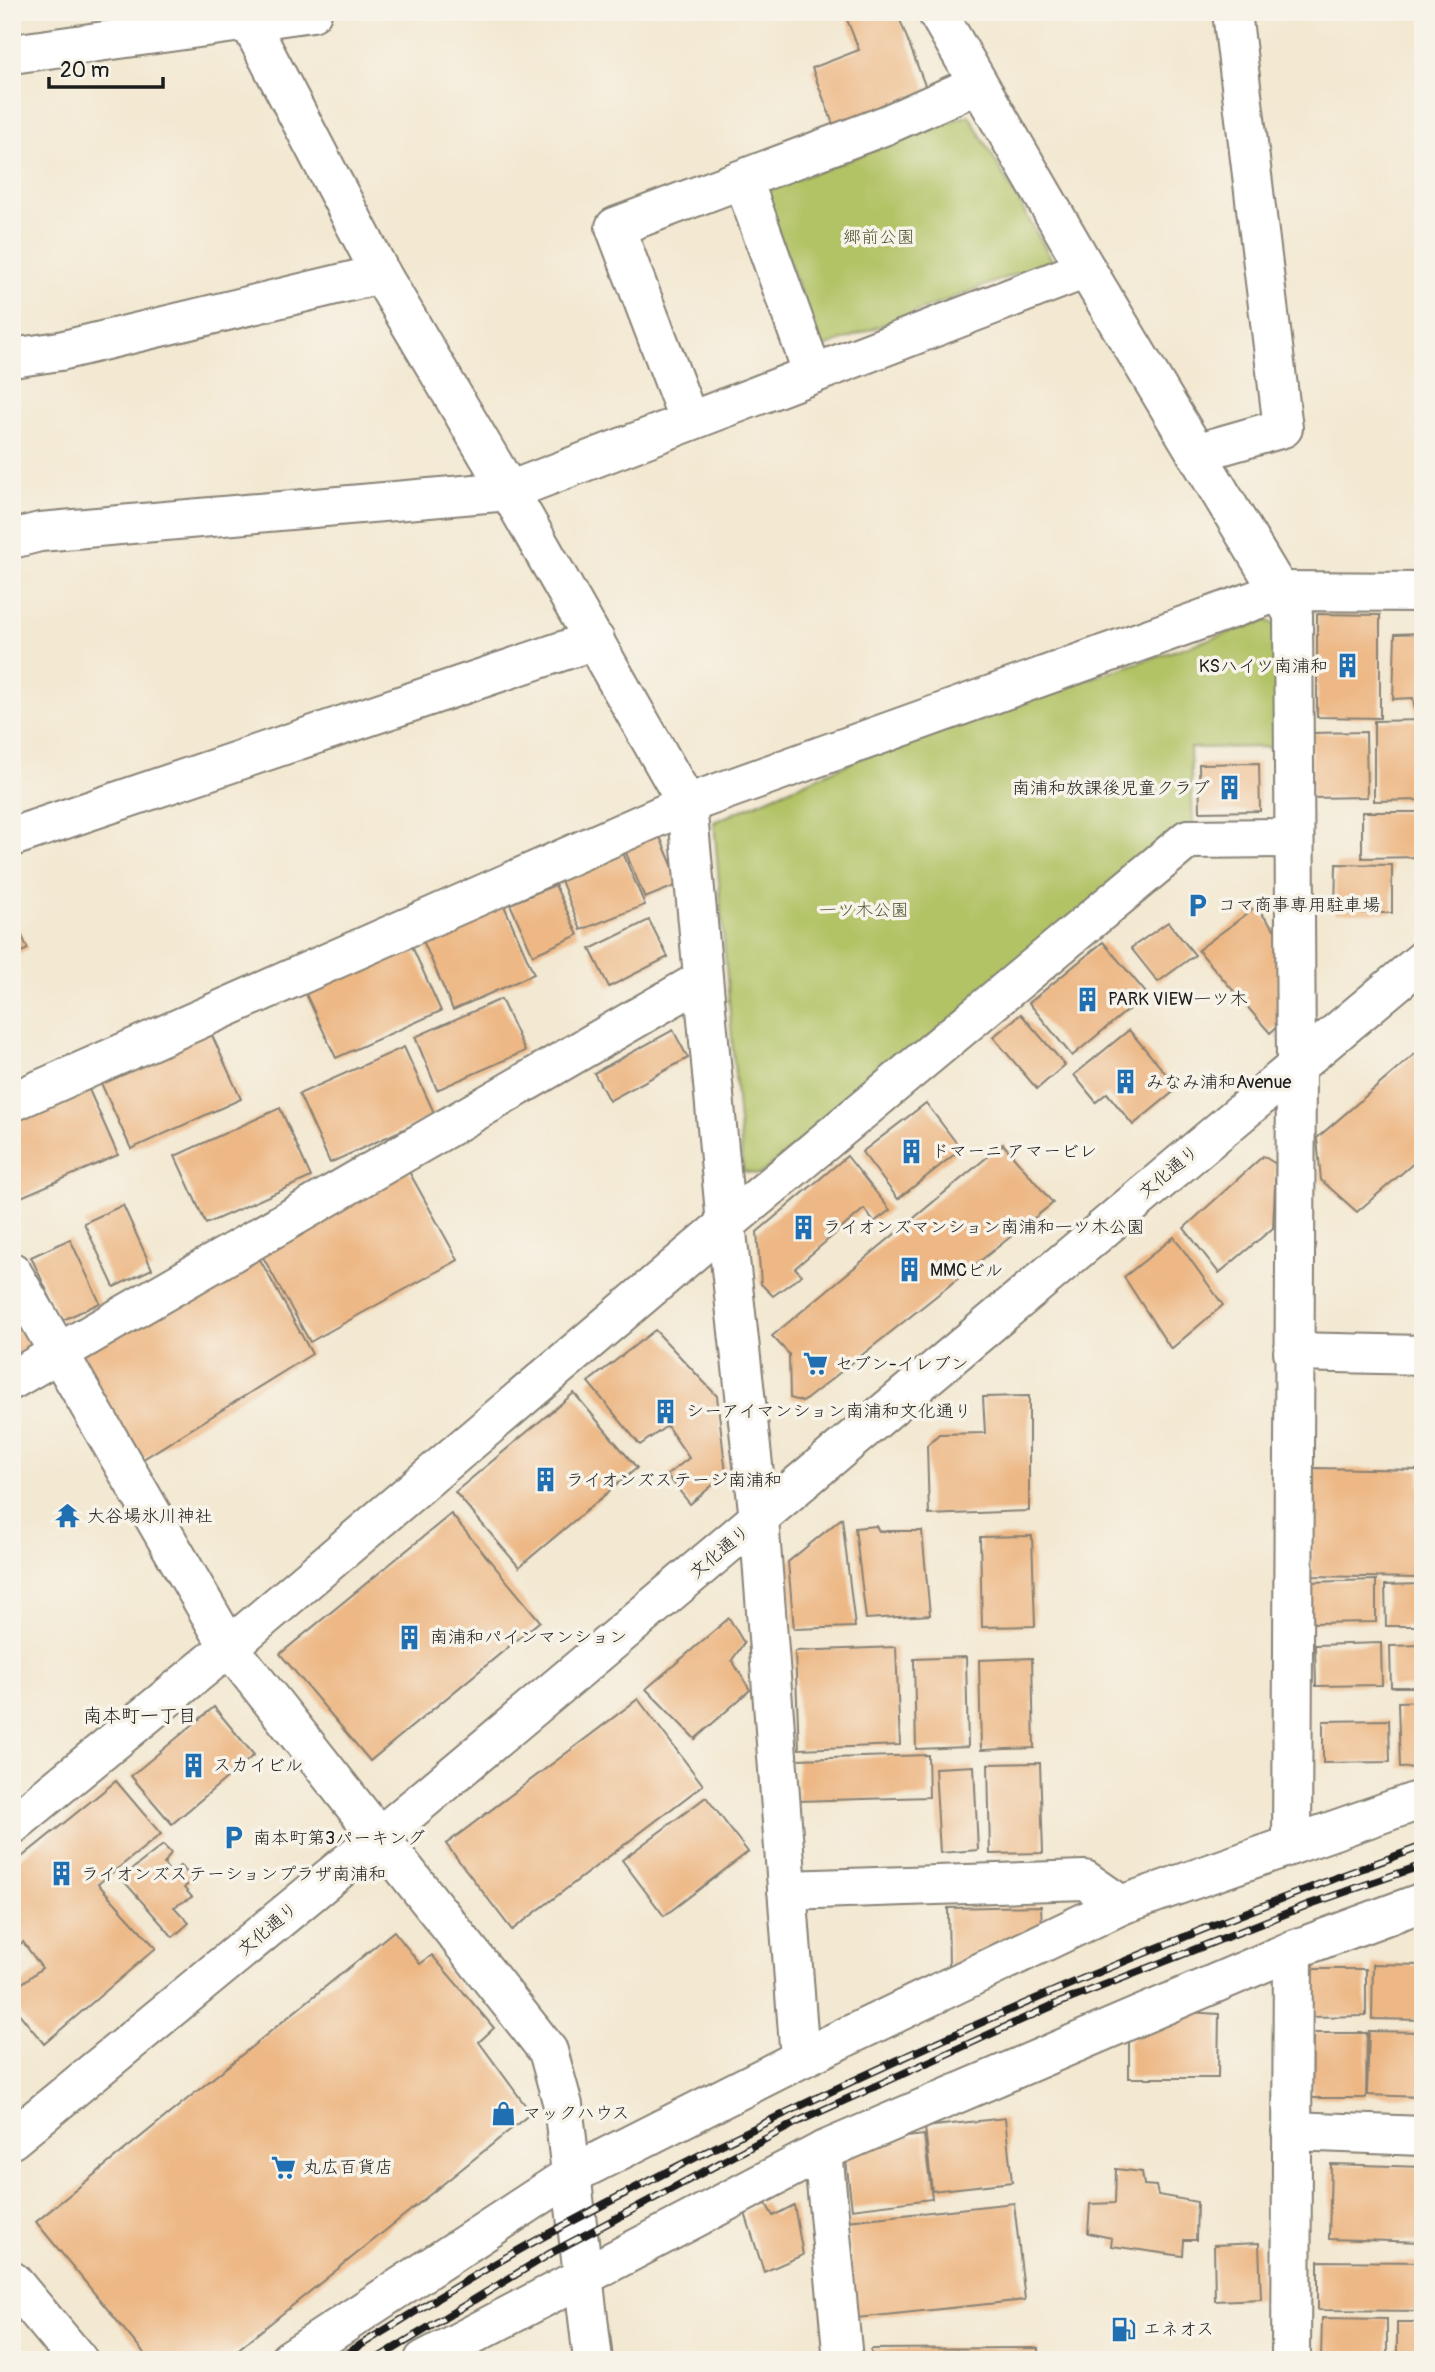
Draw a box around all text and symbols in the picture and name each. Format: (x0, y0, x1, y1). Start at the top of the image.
scale bar (49, 46, 163, 90)
text: 20 m (60, 57, 109, 84)
park label: 郷前公園 (843, 226, 915, 249)
building icon: KSハイツ南浦和 (1334, 652, 1362, 680)
place label: KSハイツ南浦和 (1199, 655, 1328, 678)
building icon: 南浦和放課後児童クラブ (1216, 774, 1244, 802)
place label: 南浦和放課後児童クラブ (1012, 777, 1210, 800)
parking icon: コマ商事専用駐車場 (1184, 891, 1212, 919)
place label: コマ商事専用駐車場 (1218, 894, 1380, 917)
park label: 一ツ木公園 (819, 899, 909, 922)
building icon: PARK VIEW一ツ木 (1074, 985, 1102, 1013)
place label: PARK VIEW一ツ木 (1108, 988, 1247, 1011)
building icon: みなみ浦和Avenue (1112, 1068, 1140, 1096)
place label: みなみ浦和Avenue (1146, 1071, 1291, 1094)
building icon: ドマーニ アマービレ (897, 1137, 925, 1165)
place label: ドマーニ アマービレ (931, 1140, 1097, 1163)
street label: 文化通り (1134, 1140, 1204, 1204)
building icon: ライオンズマンション南浦和一ツ木公園 (789, 1213, 817, 1241)
place label: ライオンズマンション南浦和一ツ木公園 (823, 1216, 1145, 1239)
building icon: MMCビル (896, 1256, 924, 1284)
place label: MMCビル (930, 1259, 1003, 1282)
supermarket icon: セブン-イレブン (801, 1350, 829, 1378)
place label: セブン-イレブン (835, 1353, 969, 1376)
building icon: シーアイマンション南浦和文化通り (652, 1397, 680, 1425)
place label: シーアイマンション南浦和文化通り (686, 1400, 972, 1423)
building icon: ライオンズステージ南浦和 (532, 1466, 560, 1494)
place label: ライオンズステージ南浦和 (566, 1469, 782, 1492)
temple icon: 大谷場氷川神社 (53, 1502, 81, 1530)
place label: 大谷場氷川神社 (87, 1505, 213, 1528)
street label: 文化通り (685, 1520, 755, 1584)
building icon: 南浦和パインマンション (396, 1623, 424, 1651)
place label: 南浦和パインマンション (430, 1626, 627, 1649)
district label: 南本町一丁目 (83, 1704, 197, 1728)
building icon: スカイビル (179, 1751, 207, 1779)
place label: スカイビル (213, 1754, 303, 1777)
parking icon: 南本町第3パーキング (219, 1824, 247, 1852)
place label: 南本町第3パーキング (253, 1827, 425, 1850)
building icon: ライオンズステーションプラザ南浦和 (47, 1860, 75, 1888)
place label: ライオンズステーションプラザ南浦和 (81, 1863, 386, 1886)
street label: 文化通り (233, 1897, 303, 1961)
shop icon: マックハウス (489, 2099, 517, 2127)
place label: マックハウス (523, 2102, 630, 2125)
supermarket icon: 丸広百貨店 (269, 2153, 297, 2181)
place label: 丸広百貨店 (303, 2156, 393, 2179)
fuel station icon: エネオス (1109, 2315, 1137, 2343)
place label: エネオス (1143, 2318, 1214, 2341)

